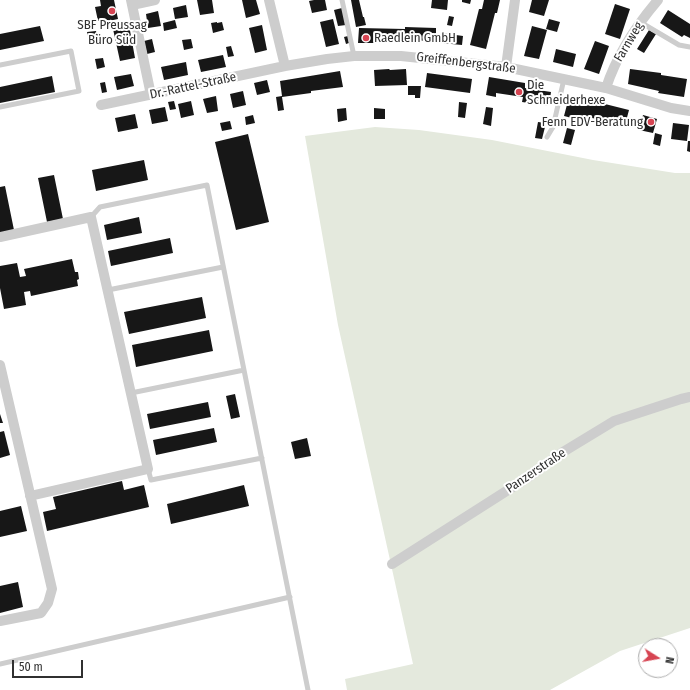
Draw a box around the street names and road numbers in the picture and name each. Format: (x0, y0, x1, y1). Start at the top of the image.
street label: Farnweg (611, 19, 647, 65)
street label: Greiffenbergstraße (416, 49, 516, 77)
street label: Dr.-Rattel-Straße (148, 69, 238, 103)
street label: Panzerstraße (503, 445, 569, 497)

